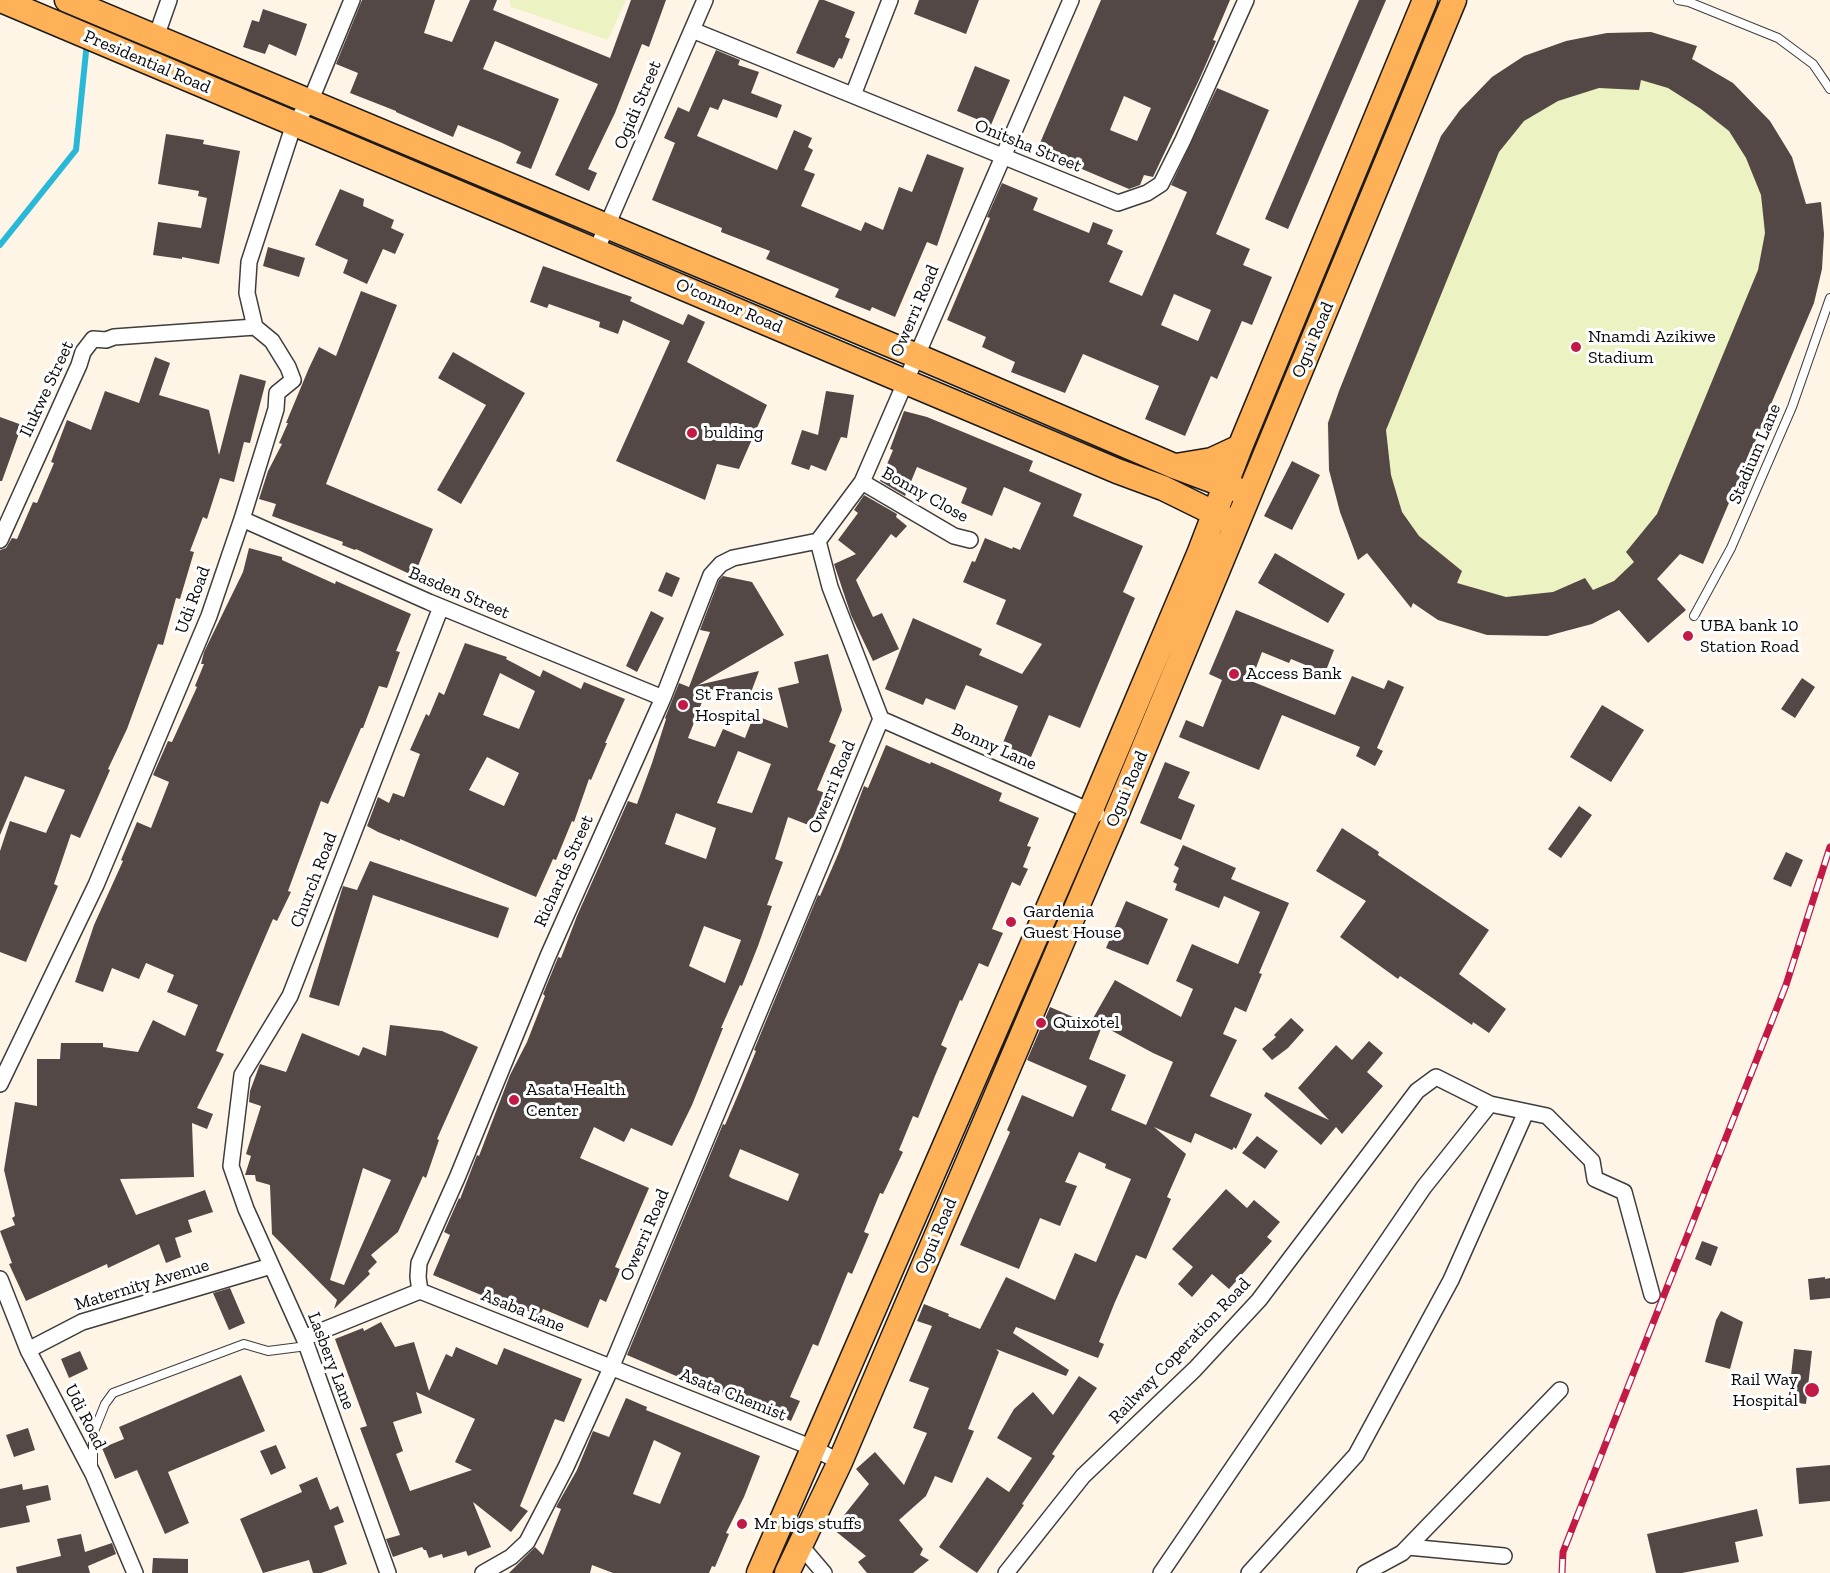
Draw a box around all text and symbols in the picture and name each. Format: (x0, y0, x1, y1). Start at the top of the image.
street label: Presidential Road (80, 26, 214, 98)
street label: Ogidi Street (610, 57, 666, 153)
street label: Onitsha Street (971, 115, 1085, 177)
street label: Owerri Road (886, 262, 944, 360)
street label: O'connor Road (672, 274, 786, 338)
street label: Ogui Road (1287, 299, 1339, 381)
place label: Nnamdi Azikiwe Stadium (1588, 326, 1716, 368)
street label: Ilukwe Street (15, 337, 79, 441)
marker: Nnamdi Azikiwe Stadium (1569, 340, 1583, 354)
street label: Stadium Lane (1724, 401, 1786, 507)
place label: bulding (704, 422, 764, 444)
marker: bulding (685, 426, 699, 440)
street label: Bonny Close (878, 462, 972, 528)
street label: Basden Street (405, 562, 513, 624)
street label: Udi Road (171, 563, 215, 637)
place label: UBA bank 10 Station Road (1700, 615, 1799, 658)
marker: UBA bank 10 Station Road (1681, 629, 1695, 643)
place label: Access Bank (1246, 663, 1342, 685)
marker: Access Bank (1227, 667, 1241, 681)
place label: St Francis Hospital (695, 684, 773, 726)
marker: St Francis Hospital (676, 698, 690, 712)
street label: Bonny Lane (948, 719, 1040, 775)
street label: Owerri Road (804, 737, 860, 837)
street label: Ogui Road (1101, 748, 1153, 830)
street label: Richards Street (530, 812, 598, 930)
street label: Church Road (286, 829, 342, 931)
place label: Gardenia Guest House (1023, 901, 1121, 944)
marker: Gardenia Guest House (1004, 915, 1018, 929)
place label: Quixotel (1053, 1012, 1119, 1034)
marker: Quixotel (1034, 1016, 1048, 1030)
place label: Asata Health Center (526, 1079, 626, 1122)
marker: Asata Health Center (507, 1093, 521, 1107)
street label: Owerri Road (616, 1186, 674, 1284)
street label: Ogui Road (910, 1195, 962, 1277)
street label: Maternity Avenue (72, 1254, 212, 1316)
street label: Railway Coperation Road (1105, 1274, 1255, 1428)
street label: Asaba Lane (478, 1285, 568, 1337)
street label: Lasbery Lane (303, 1309, 359, 1413)
street label: Asata Chemist (677, 1364, 789, 1426)
place label: Rail Way Hospital (1731, 1369, 1798, 1412)
street label: Udi Road (59, 1381, 111, 1453)
marker: Rail Way Hospital (1803, 1381, 1821, 1399)
place label: Mr bigs stuffs (754, 1513, 862, 1535)
marker: Mr bigs stuffs (735, 1517, 749, 1531)

